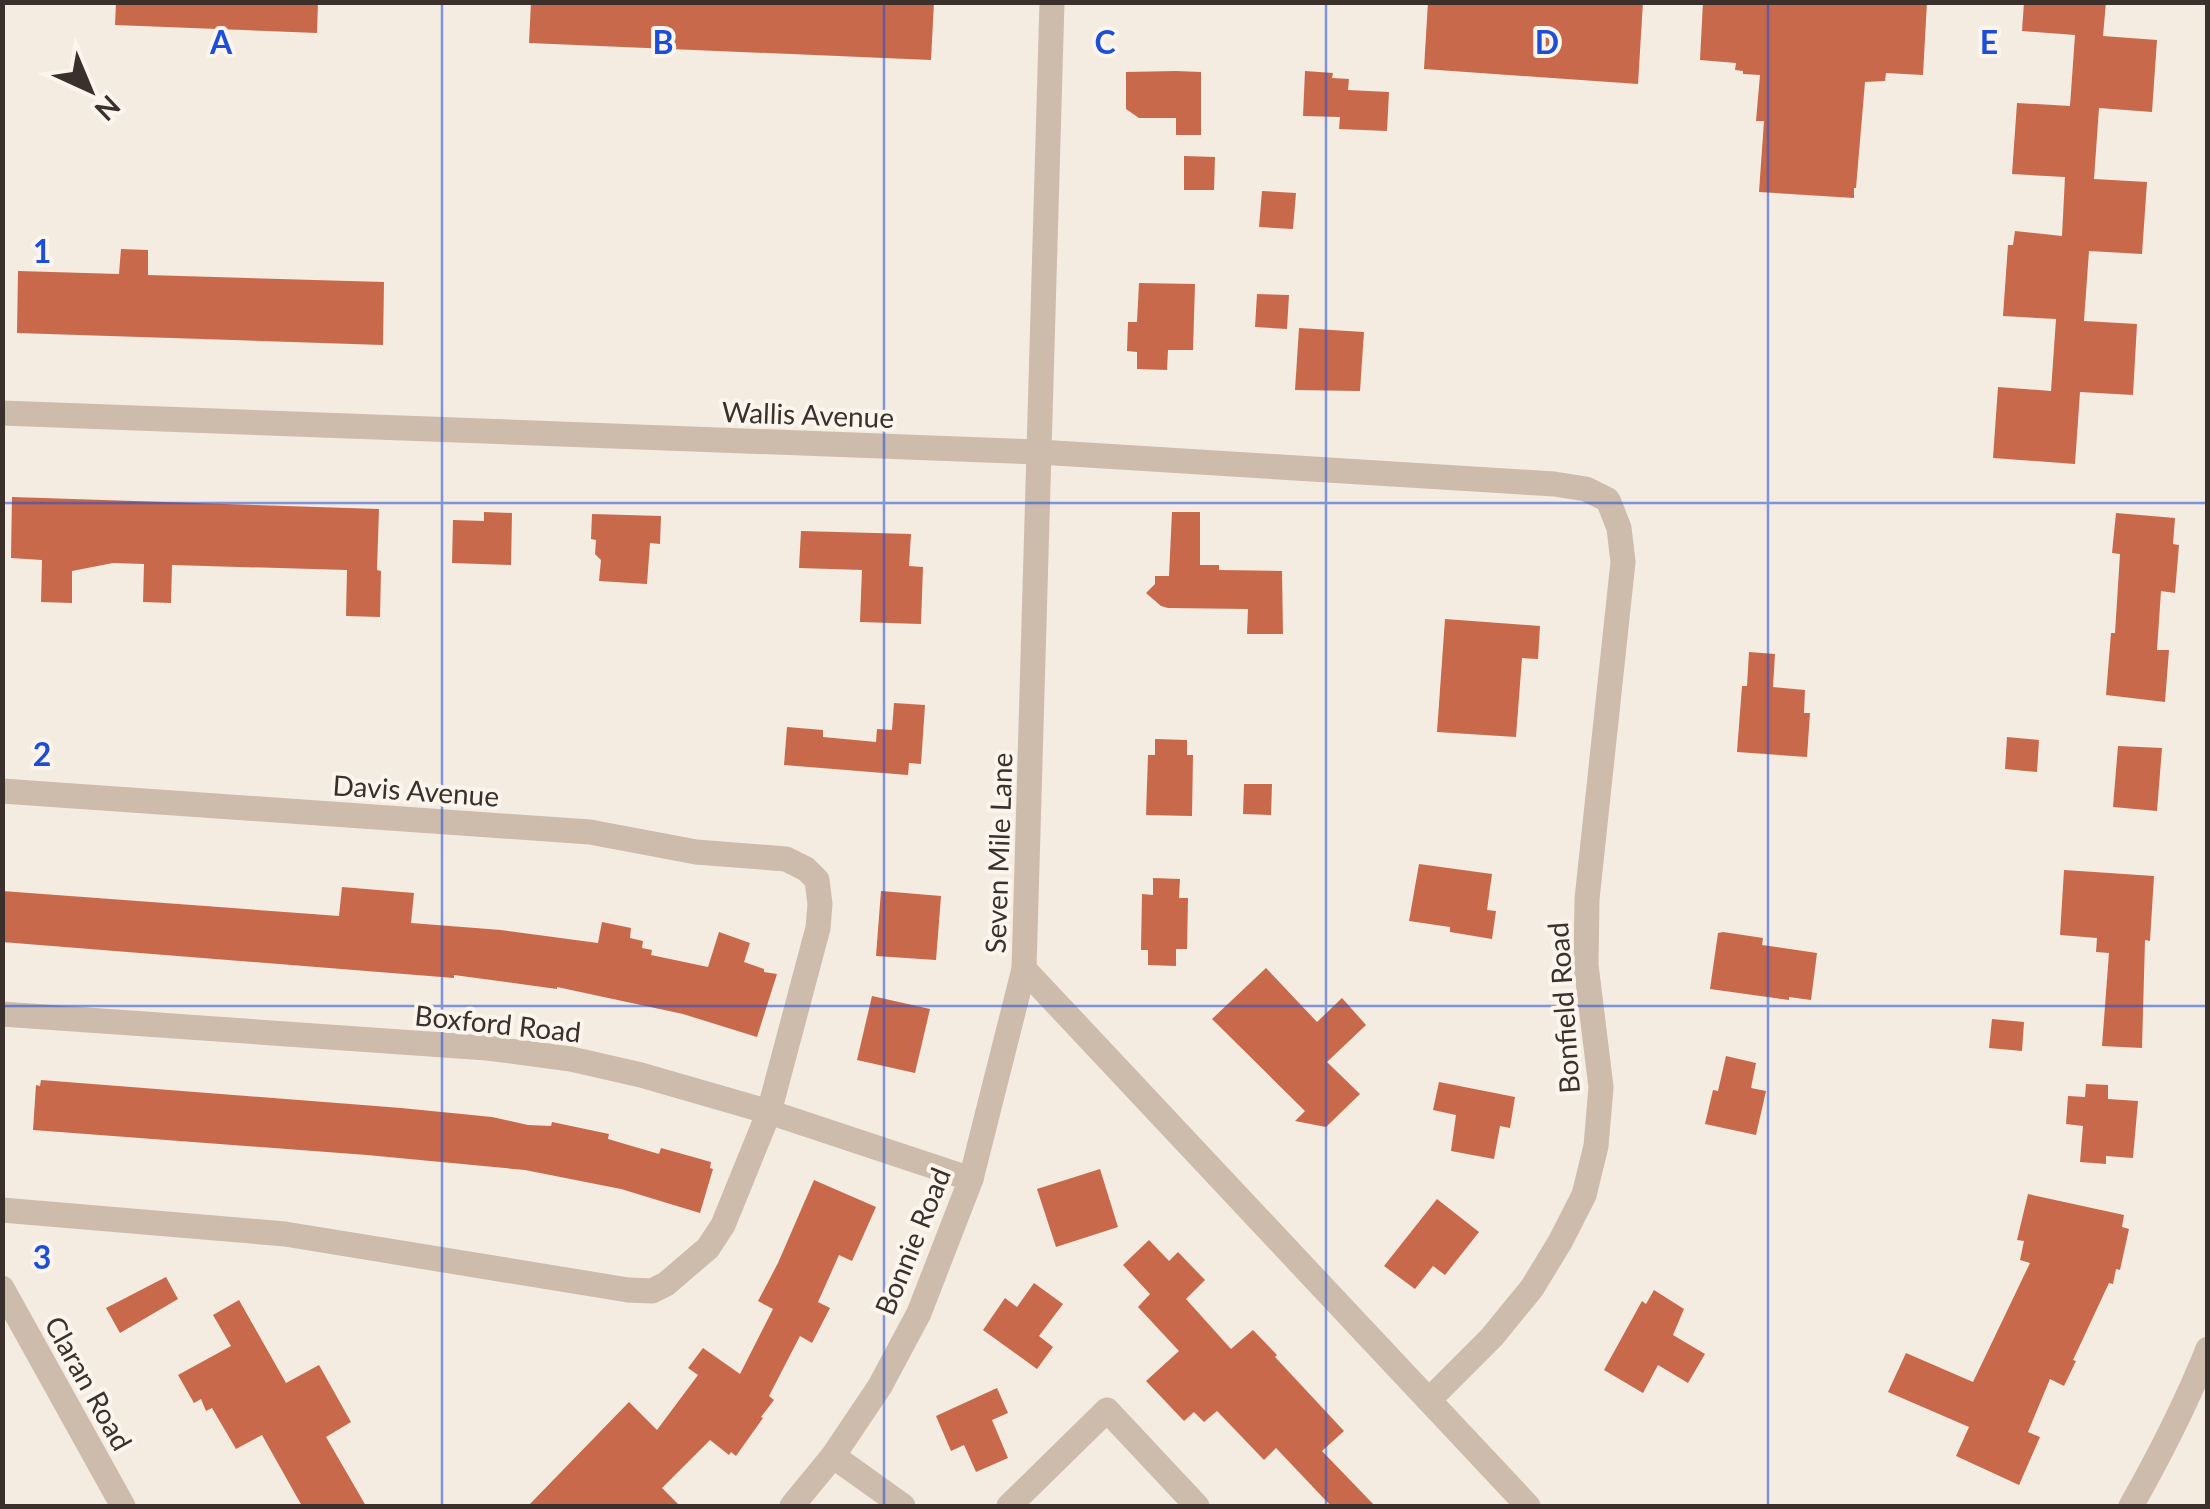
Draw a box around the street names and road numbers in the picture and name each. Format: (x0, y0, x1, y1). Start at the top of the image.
street label: Wallis Avenue (721, 394, 895, 434)
street label: Seven Mile Lane (978, 752, 1018, 954)
street label: Davis Avenue (332, 767, 500, 813)
street label: Bonfield Road (1540, 921, 1586, 1095)
street label: Boxford Road (413, 997, 583, 1049)
street label: Bonnie Road (867, 1162, 957, 1320)
street label: Claran Road (38, 1310, 140, 1456)

